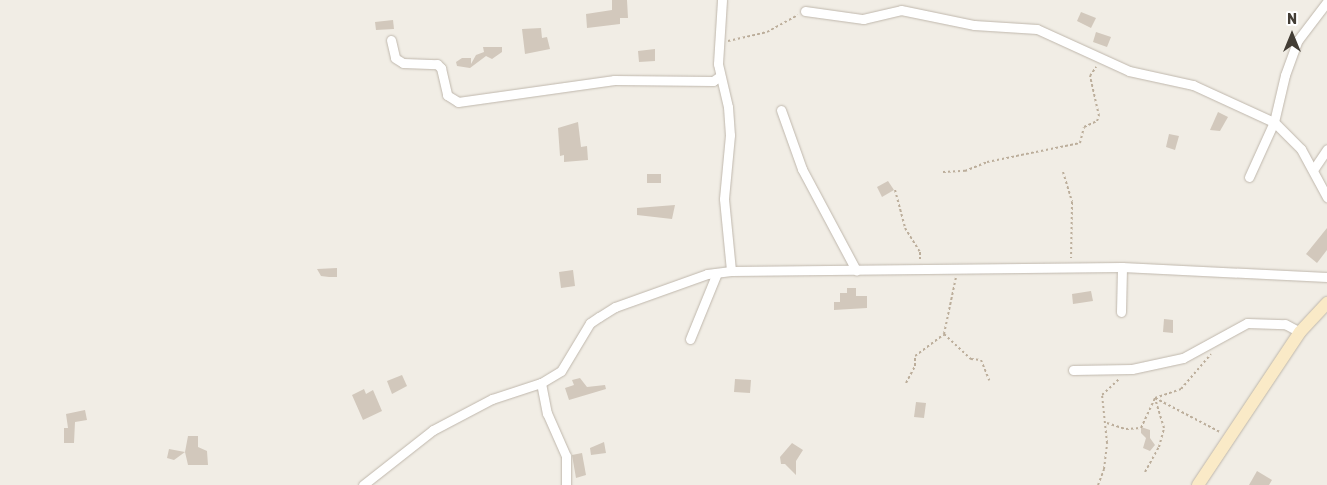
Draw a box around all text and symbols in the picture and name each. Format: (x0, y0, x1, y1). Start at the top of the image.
north arrow (1267, 10, 1317, 60)
text: N (1287, 11, 1297, 28)

